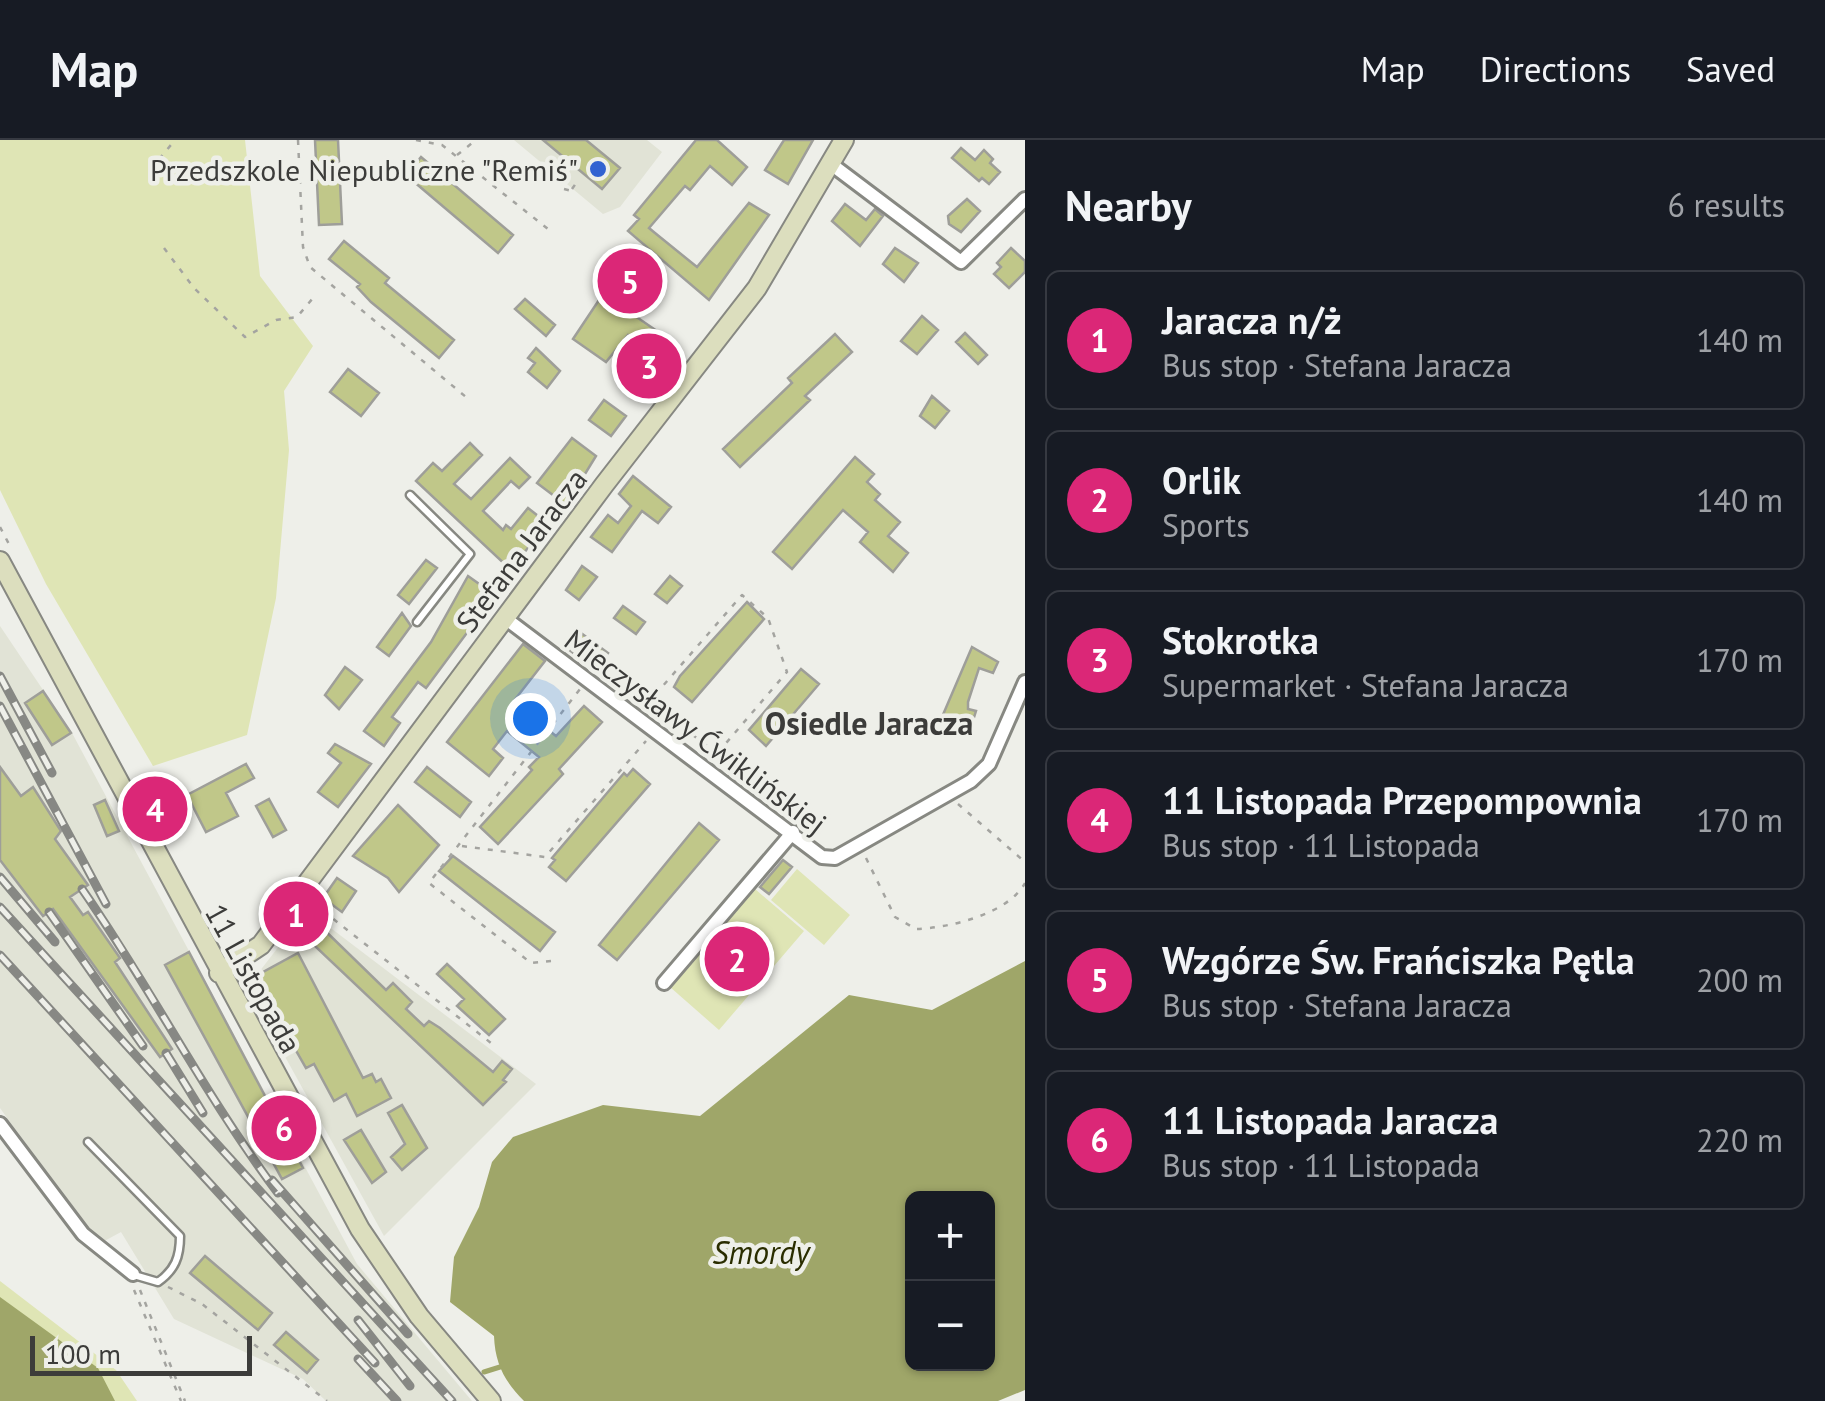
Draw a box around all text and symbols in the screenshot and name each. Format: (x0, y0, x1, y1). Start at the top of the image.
text: Map (50, 38, 138, 100)
text: Map (1361, 46, 1425, 92)
text: Directions (1480, 46, 1631, 92)
text: Saved (1686, 46, 1775, 92)
place label: Przedszkole Niepubliczne "Remiś" (150, 150, 578, 189)
marker: Przedszkole Niepubliczne "Remiś" (587, 158, 609, 180)
text: Nearby (1065, 178, 1192, 233)
text: 6 results (1667, 184, 1785, 226)
pin: 5 (598, 244, 662, 318)
text: Jaracza n/ż (1162, 295, 1341, 344)
text: 1 (1090, 319, 1109, 361)
text: 140 m (1696, 319, 1783, 361)
pin: 3 (616, 328, 682, 404)
text: Bus stop · Stefana Jaracza (1162, 344, 1512, 386)
text: Orlik (1162, 455, 1241, 504)
street label: Stefana Jaracza (447, 460, 595, 640)
text: 2 (1090, 479, 1109, 521)
text: 140 m (1696, 479, 1783, 521)
text: Sports (1162, 504, 1250, 546)
text: Stokrotka (1162, 615, 1319, 664)
street label: Mieczysławy Ćwiklińskiej (557, 620, 835, 842)
text: 3 (1090, 639, 1109, 681)
text: 170 m (1696, 639, 1783, 681)
text: Supermarket · Stefana Jaracza (1162, 664, 1569, 706)
your location (505, 693, 556, 744)
district label: Osiedle Jaracza (765, 702, 973, 744)
pin: 4 (122, 772, 188, 846)
text: 11 Listopada Przepompownia (1162, 775, 1642, 824)
text: 4 (1090, 799, 1109, 841)
text: 170 m (1696, 799, 1783, 841)
text: Bus stop · 11 Listopada (1162, 824, 1480, 866)
pin: 1 (264, 876, 328, 952)
street label: 11 Listopada (198, 897, 310, 1059)
pin: 2 (704, 922, 770, 996)
text: Wzgórze Św. Frańciszka Pętla (1162, 935, 1635, 984)
text: 5 (1090, 959, 1109, 1001)
text: 200 m (1696, 959, 1783, 1001)
text: Bus stop · Stefana Jaracza (1162, 984, 1512, 1026)
pin: 6 (252, 1090, 316, 1166)
text: 11 Listopada Jaracza (1162, 1095, 1498, 1144)
text: 6 (1090, 1119, 1109, 1161)
text: 220 m (1696, 1119, 1783, 1161)
text: Bus stop · 11 Listopada (1162, 1144, 1480, 1186)
map controls (905, 1191, 995, 1371)
button: + (905, 1191, 995, 1281)
water label: Smordy (712, 1231, 812, 1273)
button: − (905, 1281, 995, 1371)
scale bar (30, 1331, 252, 1376)
text: 100 m (45, 1335, 121, 1372)

